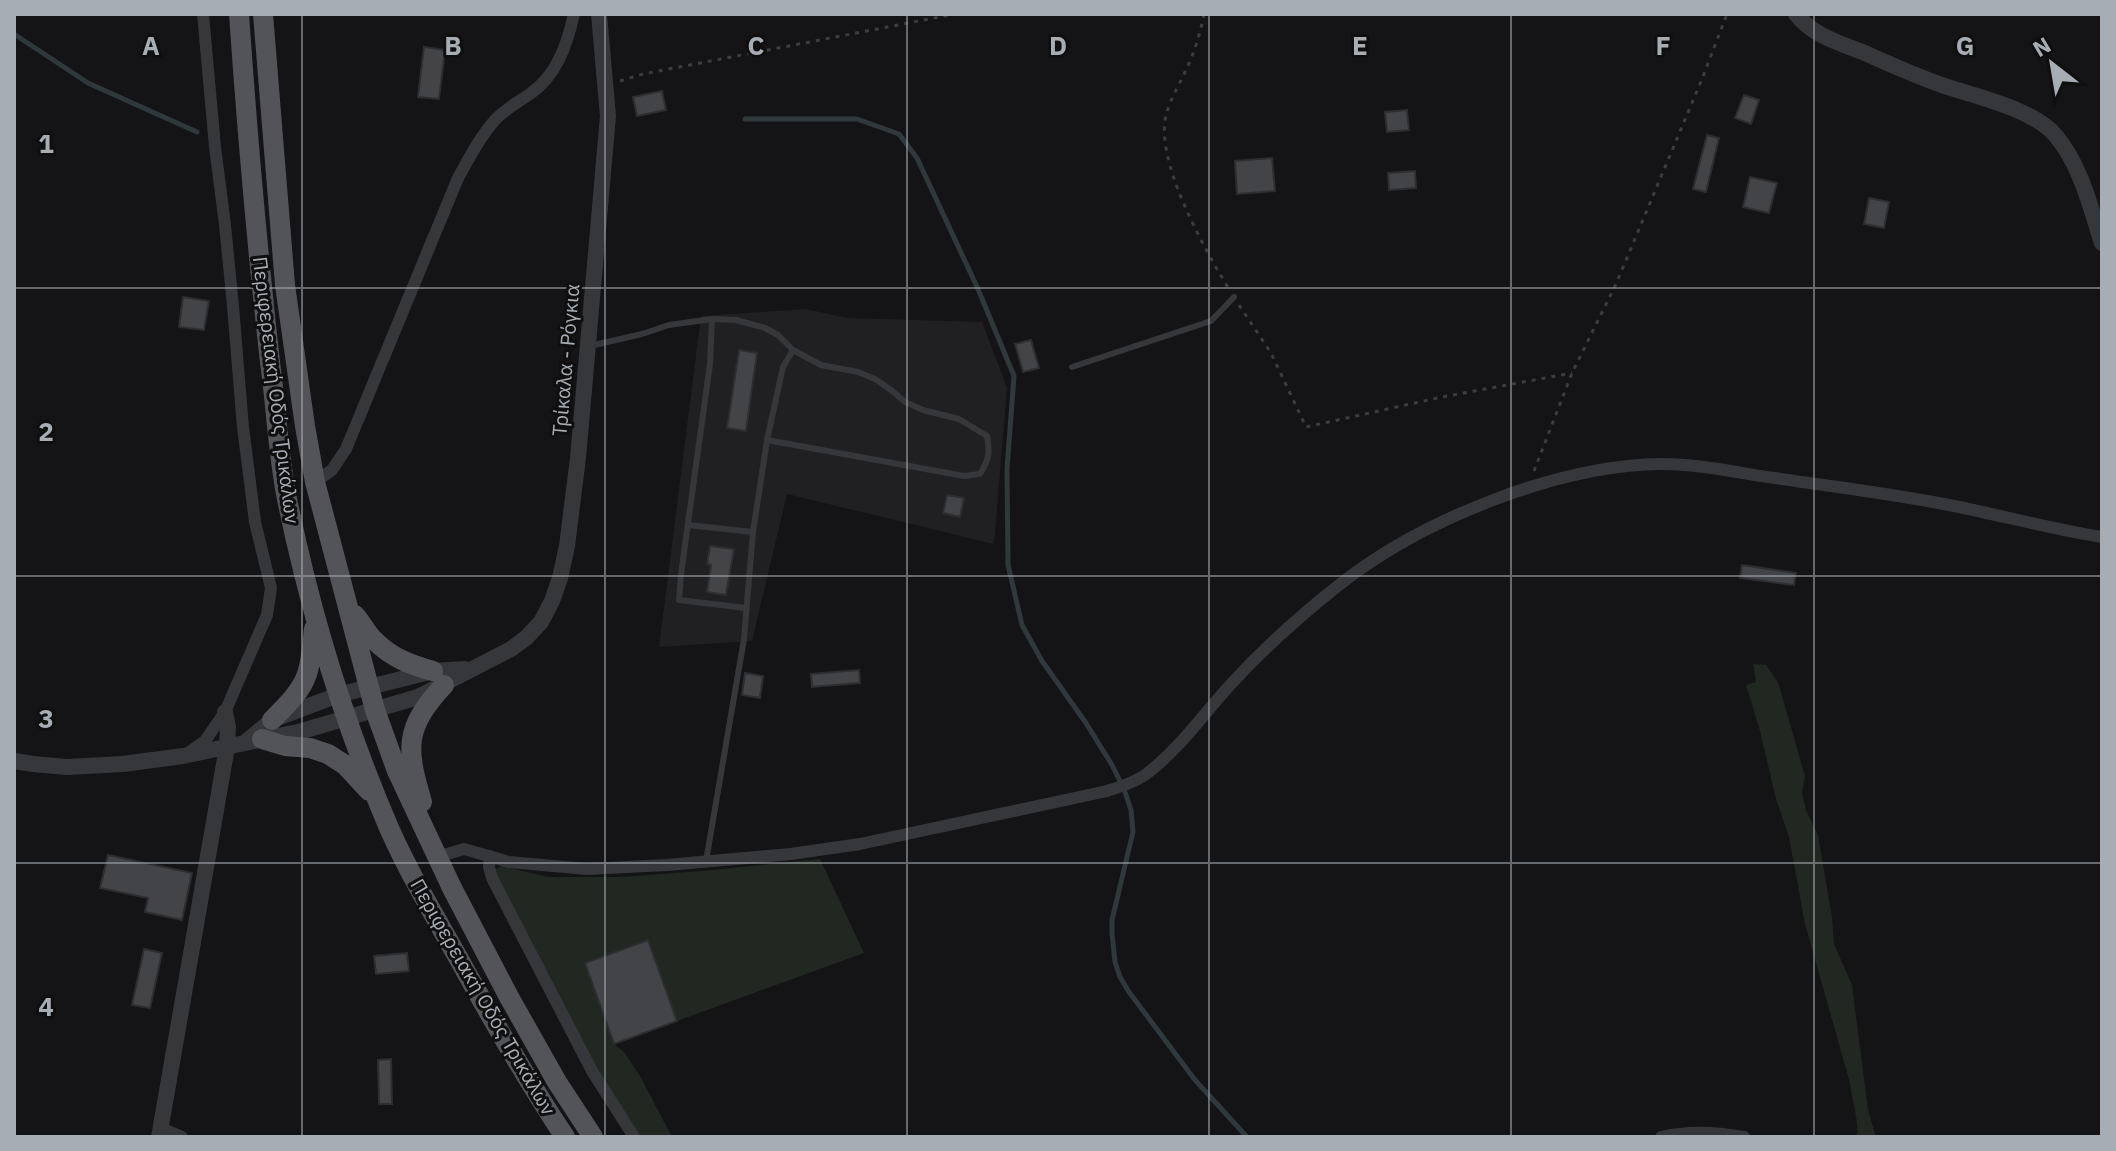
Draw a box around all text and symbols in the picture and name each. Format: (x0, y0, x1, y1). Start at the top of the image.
north arrow (2012, 24, 2092, 104)
text: A (142, 28, 160, 62)
text: B (444, 28, 462, 62)
text: C (748, 28, 765, 62)
text: D (1049, 28, 1067, 62)
text: E (1352, 28, 1368, 62)
text: F (1655, 28, 1671, 62)
text: G (1956, 28, 1974, 62)
text: N (2027, 30, 2056, 63)
text: 1 (38, 126, 54, 160)
street label: Περιφερειακή Οδός Τρικάλων (247, 255, 306, 525)
street label: Τρίκαλα - Ρόγκια (545, 283, 586, 437)
text: 2 (38, 414, 54, 448)
text: 3 (38, 701, 54, 735)
street label: Περιφερειακή Οδός Τρικάλων (405, 874, 562, 1120)
text: 4 (38, 989, 54, 1023)

